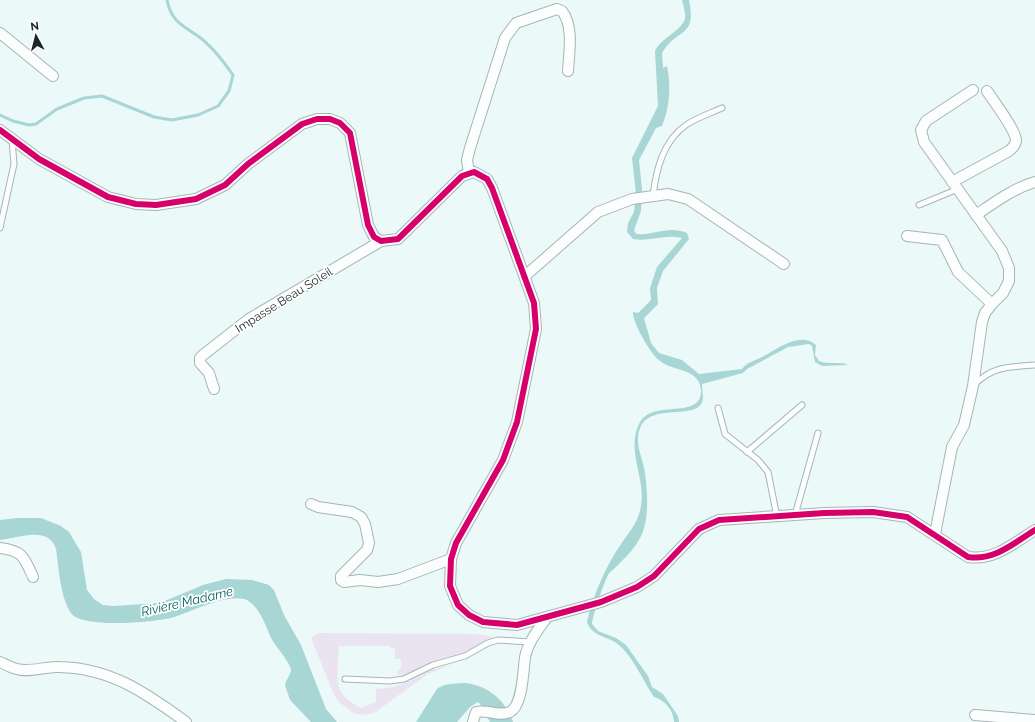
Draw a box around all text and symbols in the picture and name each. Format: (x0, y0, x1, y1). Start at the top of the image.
north arrow (16, 16, 56, 56)
text: N (30, 20, 40, 34)
street label: Impasse Beau Soleil (233, 264, 336, 336)
water label: Rivière Madame (140, 584, 235, 619)

